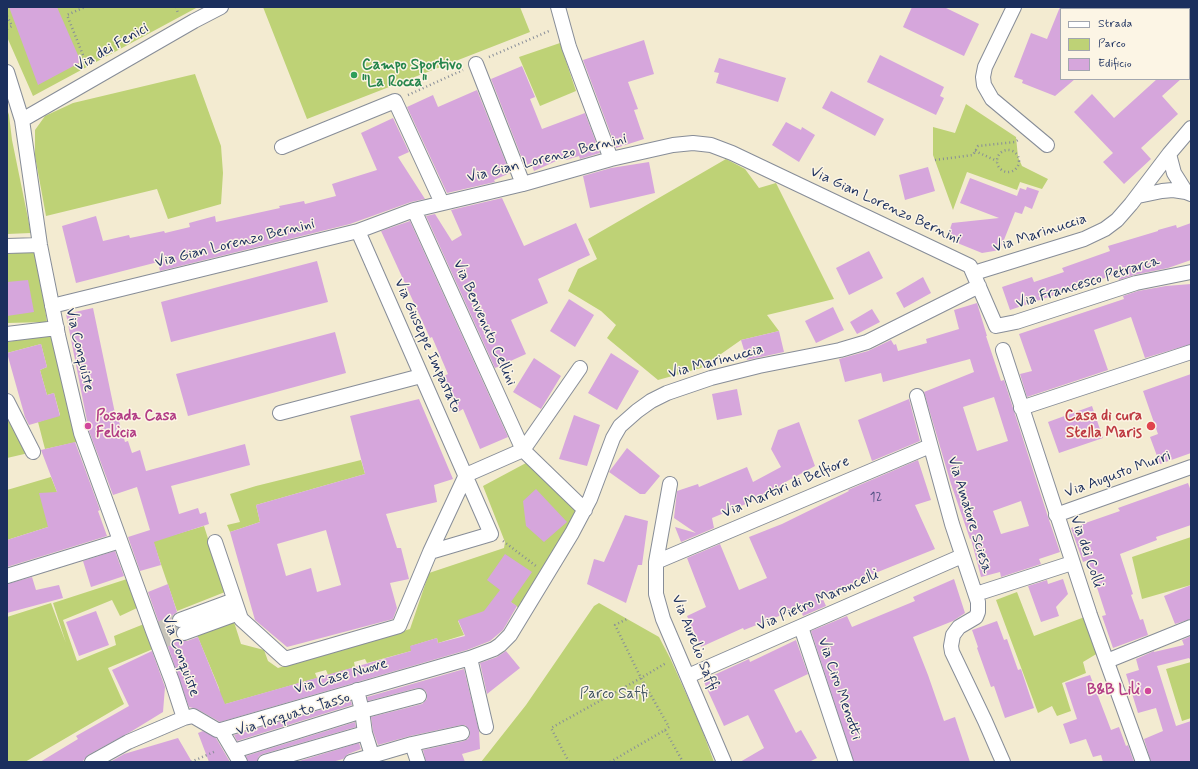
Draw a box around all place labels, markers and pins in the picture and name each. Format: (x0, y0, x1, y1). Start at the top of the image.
place label: Campo Sportivo "La Rocca" (362, 57, 462, 92)
marker: Campo Sportivo "La Rocca" (349, 70, 359, 80)
place label: Posada Casa Felicia (96, 408, 177, 443)
place label: Casa di cura Stella Maris (1065, 408, 1142, 443)
marker: Casa di cura Stella Maris (1145, 420, 1157, 432)
marker: Posada Casa Felicia (83, 421, 93, 431)
place label: B&B Lili (1087, 682, 1140, 700)
marker: B&B Lili (1143, 686, 1153, 696)

